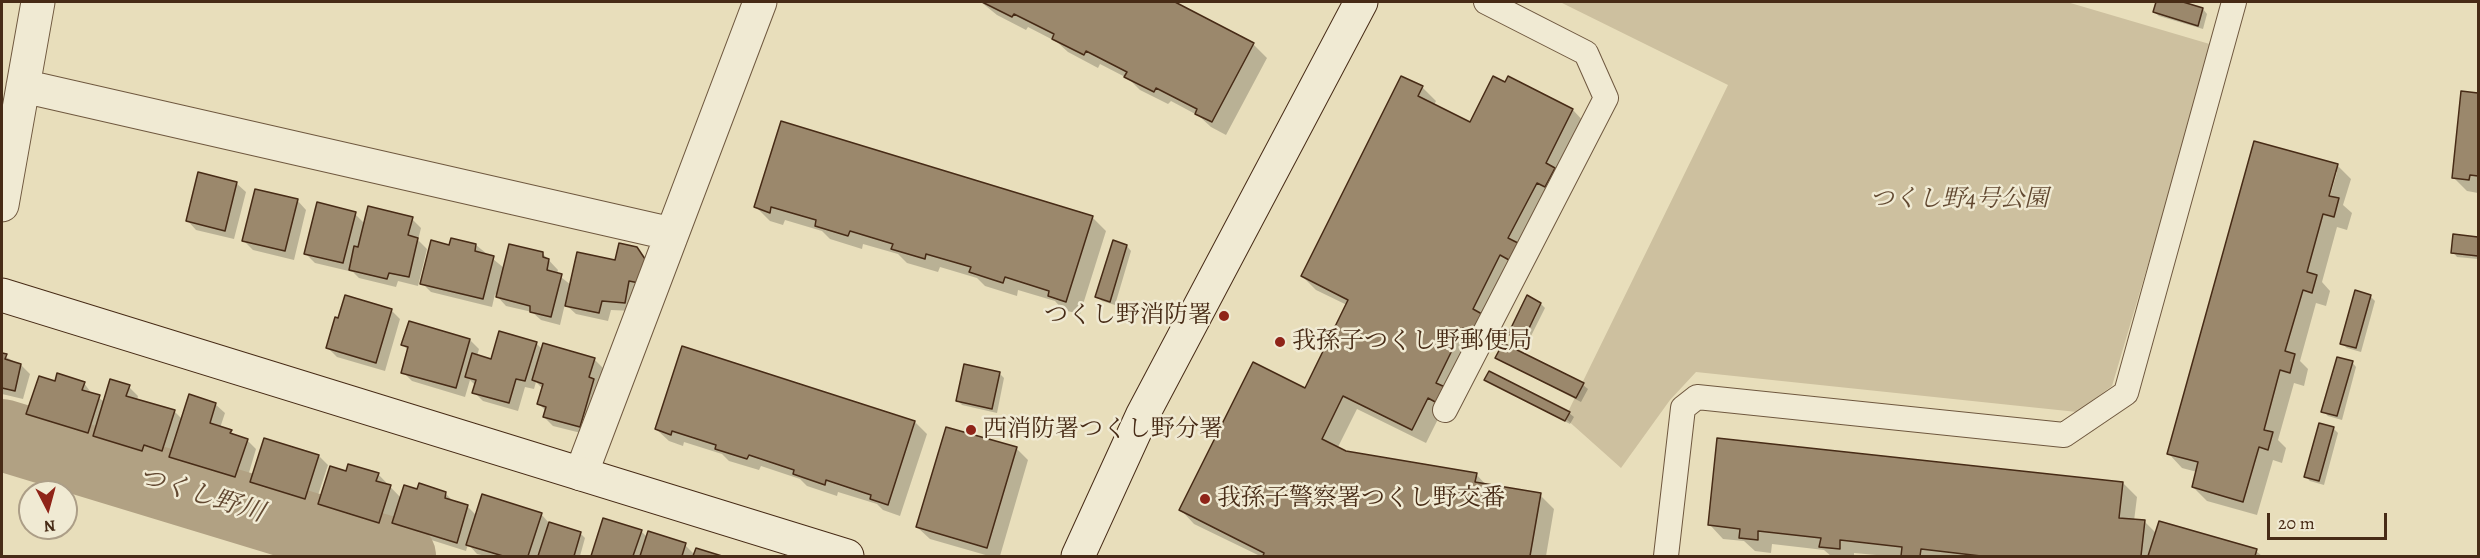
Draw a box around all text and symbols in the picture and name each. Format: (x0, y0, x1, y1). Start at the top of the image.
park label: つくし野4号公園 (1870, 186, 2048, 214)
place label: つくし野消防署 (1044, 302, 1212, 330)
marker: つくし野消防署 (1217, 309, 1231, 323)
place label: 我孫子つくし野郵便局 (1292, 328, 1532, 356)
marker: 我孫子つくし野郵便局 (1273, 335, 1287, 349)
place label: 西消防署つくし野分署 (983, 416, 1223, 444)
marker: 西消防署つくし野分署 (964, 423, 978, 437)
water label: つくし野川 (134, 462, 268, 530)
north arrow (18, 480, 78, 540)
place label: 我孫子警察署つくし野交番 (1217, 485, 1505, 513)
marker: 我孫子警察署つくし野交番 (1198, 492, 1212, 506)
scale bar (2270, 501, 2390, 539)
text: 20 m (2278, 511, 2315, 535)
text: N (43, 514, 57, 537)

